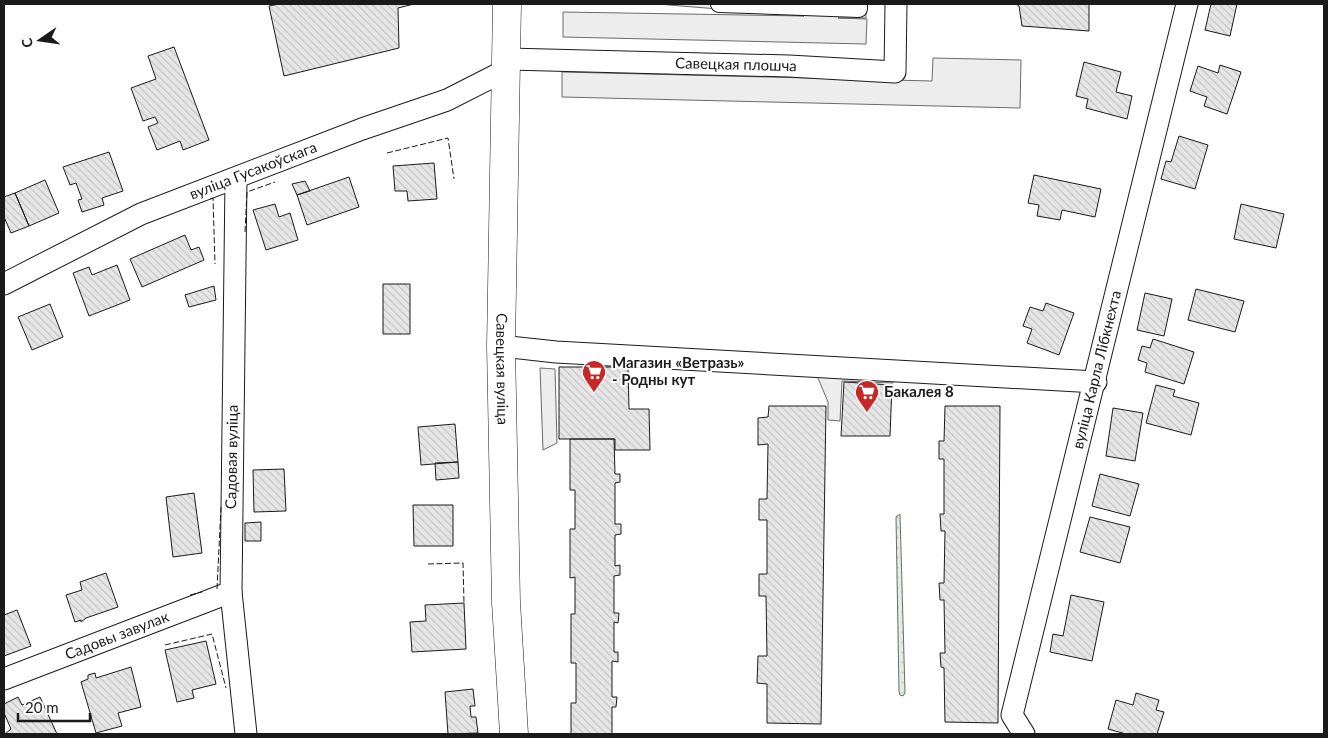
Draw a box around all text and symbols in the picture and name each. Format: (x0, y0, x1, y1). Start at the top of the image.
north arrow (15, 15, 65, 65)
text: С (17, 36, 36, 49)
street label: Савецкая плошча (675, 53, 797, 74)
street label: вуліца Гусакоўскага (187, 137, 319, 203)
street label: вуліца Карла Лібкнехта (1068, 289, 1124, 451)
street label: Савецкая вуліца (493, 313, 513, 425)
place label: Магазин «Ветразь» - Родны кут (612, 353, 745, 388)
supermarket icon: Магазин «Ветразь» - Родны кут (581, 359, 607, 393)
supermarket icon: Бакалея 8 (854, 379, 880, 413)
place label: Бакалея 8 (884, 382, 954, 400)
street label: Садовая вуліца (221, 405, 241, 509)
street label: Садовы завулак (62, 607, 171, 663)
scale bar (18, 690, 90, 722)
text: 20 m (25, 698, 59, 716)

